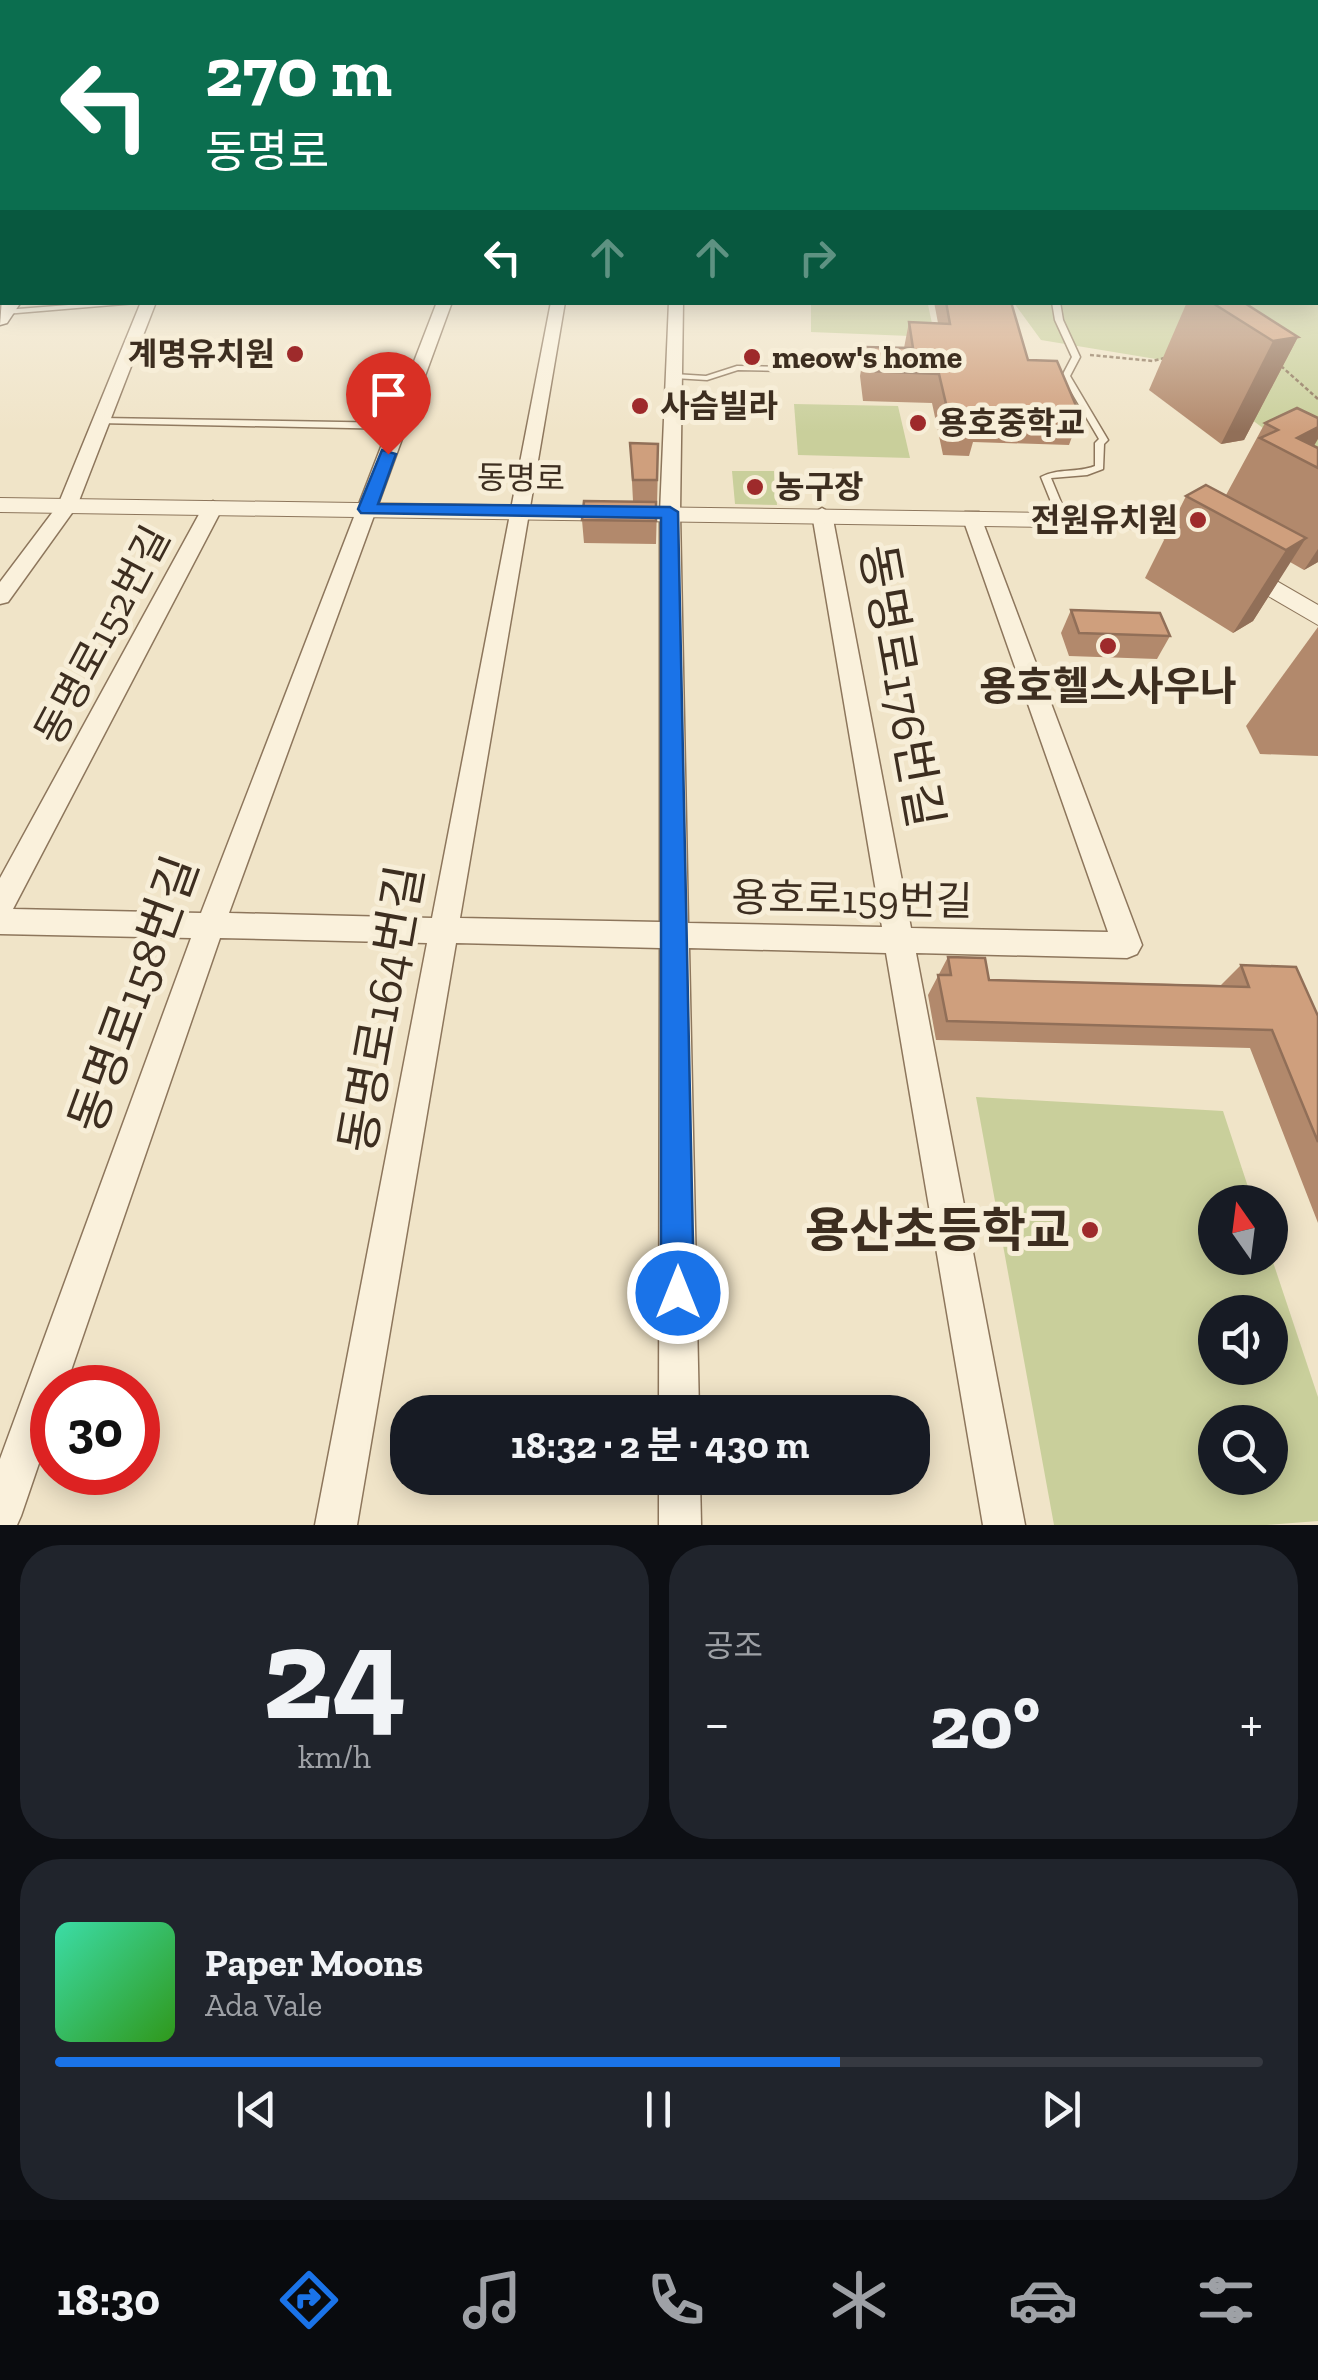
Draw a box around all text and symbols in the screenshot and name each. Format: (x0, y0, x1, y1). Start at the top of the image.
text: 270 m (205, 30, 392, 114)
icon: left (40, 40, 170, 170)
text: 동명로 (205, 125, 329, 179)
icon: left (475, 230, 530, 285)
icon: ahead (580, 230, 635, 285)
icon: ahead (685, 230, 740, 285)
icon: right (790, 230, 845, 285)
place label: 계명유치원 (128, 335, 275, 373)
place label: meow's home (772, 338, 962, 376)
marker: 계명유치원 (284, 343, 306, 365)
marker: meow's home (741, 346, 763, 368)
pin (346, 352, 431, 455)
icon: arrive (361, 367, 416, 422)
place label: 사슴빌라 (660, 387, 778, 425)
marker: 사슴빌라 (629, 395, 651, 417)
place label: 용호중학교 (938, 404, 1085, 442)
marker: 용호중학교 (907, 412, 929, 434)
street label: 동명로 (477, 458, 565, 498)
place label: 농구장 (775, 468, 863, 506)
marker: 농구장 (744, 476, 766, 498)
place label: 전원유치원 (1031, 501, 1178, 539)
marker: 전원유치원 (1187, 509, 1209, 531)
street label: 동명로152번길 (24, 518, 180, 752)
street label: 동명로176번길 (849, 540, 954, 832)
marker: 용호헬스사우나 (1097, 635, 1119, 657)
place label: 용호헬스사우나 (979, 662, 1237, 710)
street label: 동명로158번길 (57, 848, 210, 1140)
street label: 동명로164번길 (328, 861, 435, 1157)
street label: 용호로159번길 (731, 873, 973, 925)
north arrow (1198, 1185, 1288, 1275)
map controls (1198, 1185, 1288, 1495)
place label: 용산초등학교 (805, 1202, 1070, 1259)
marker: 용산초등학교 (1079, 1219, 1101, 1241)
position arrow (626, 1241, 730, 1345)
button: sound (1198, 1295, 1288, 1385)
speed limit sign: 30 (30, 1365, 160, 1495)
button: search (1198, 1405, 1288, 1495)
text: 18:32 · 2 분 · 430 m (511, 1422, 809, 1468)
text: 24 (263, 1595, 406, 1751)
text: 공조 (704, 1627, 763, 1665)
text: 20° (929, 1677, 1040, 1767)
text: − (704, 1690, 730, 1756)
text: + (1240, 1690, 1263, 1756)
text: km/h (298, 1738, 371, 1776)
text: Paper Moons (205, 1940, 423, 1986)
text: Ada Vale (205, 1986, 322, 2024)
icon: previous (229, 2082, 284, 2137)
icon: pause (631, 2082, 686, 2137)
icon: next (1034, 2082, 1089, 2137)
icon: directions (274, 2265, 344, 2335)
icon: music (457, 2265, 527, 2335)
icon: phone (641, 2265, 711, 2335)
icon: climate (824, 2265, 894, 2335)
icon: car (1008, 2265, 1078, 2335)
icon: filters (1191, 2265, 1261, 2335)
text: 18:30 (57, 2273, 160, 2327)

